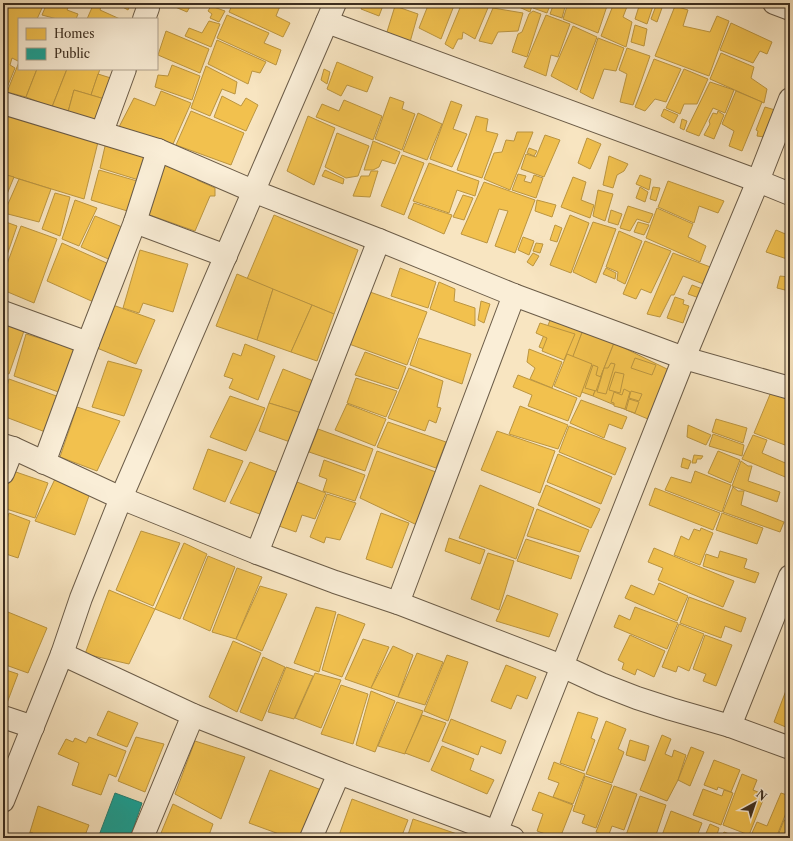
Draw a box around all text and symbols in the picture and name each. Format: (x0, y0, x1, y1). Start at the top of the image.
legend (18, 18, 158, 70)
text: Homes (54, 26, 94, 41)
text: Public (54, 46, 90, 61)
north arrow (735, 783, 775, 823)
text: N (753, 787, 770, 804)

